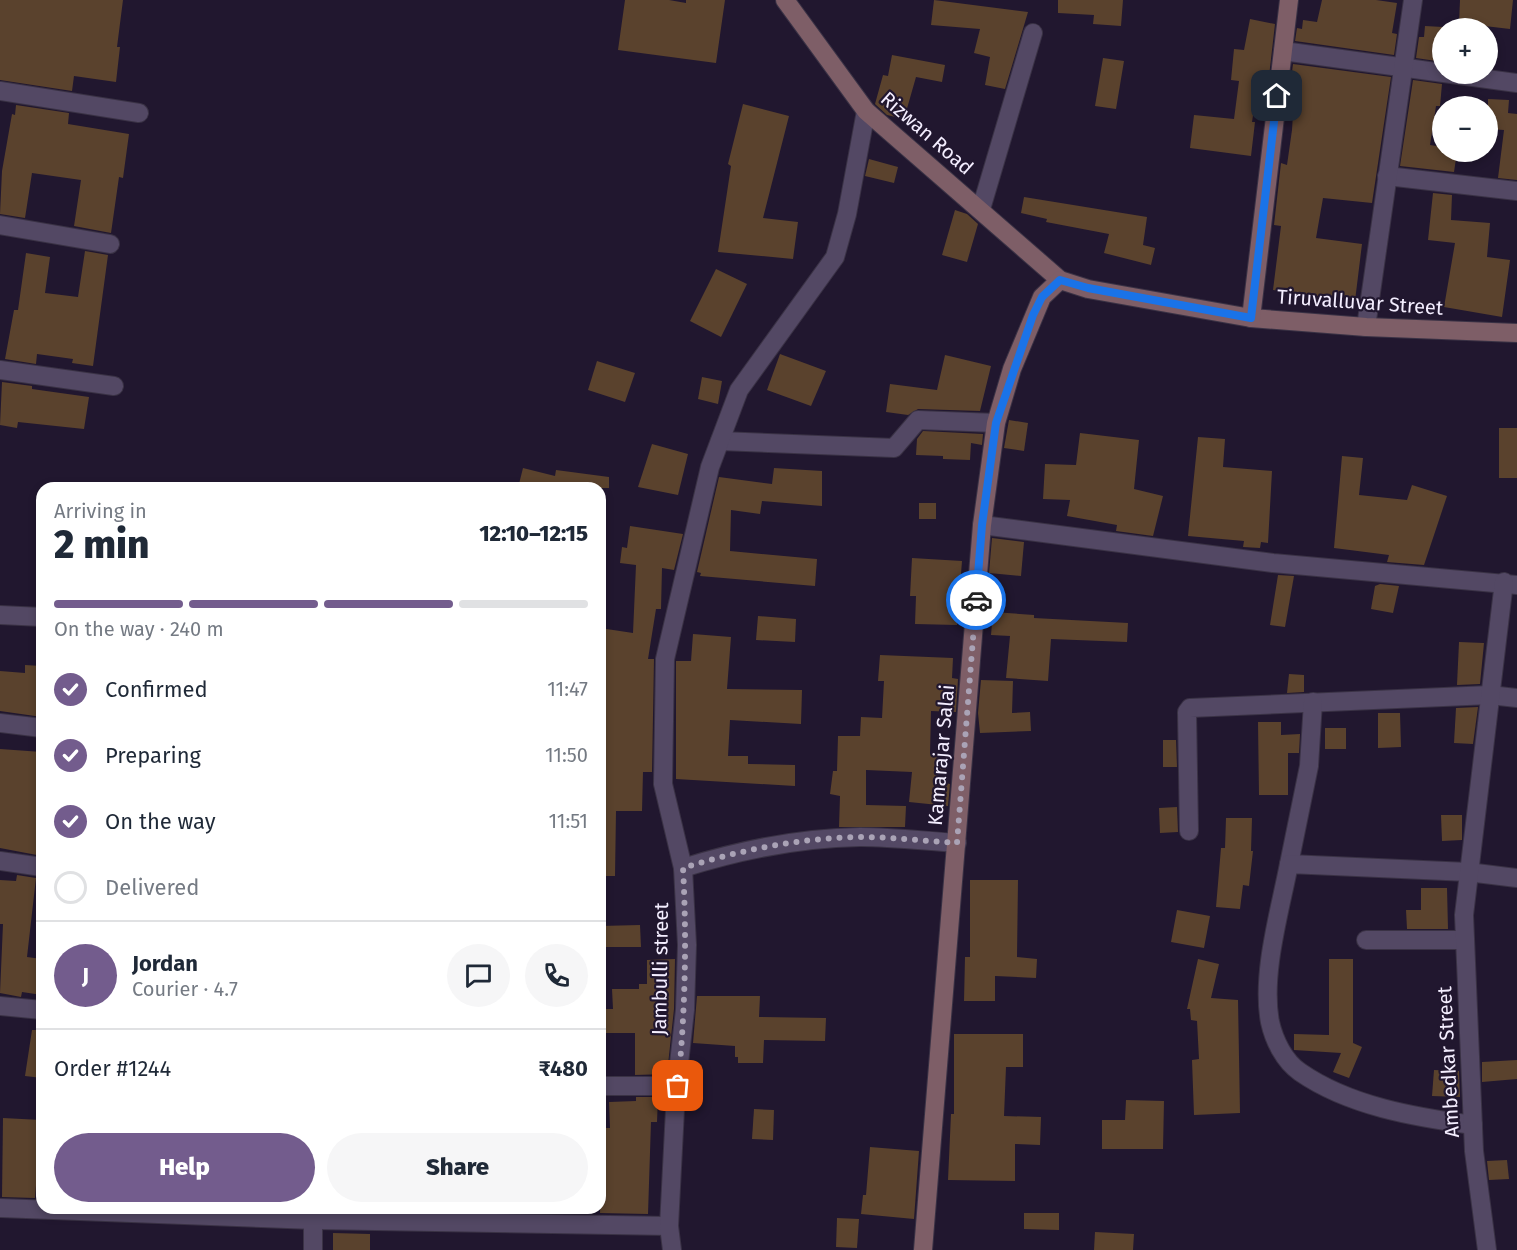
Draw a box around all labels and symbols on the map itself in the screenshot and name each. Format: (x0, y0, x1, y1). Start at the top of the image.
pin (1251, 70, 1302, 121)
street label: Rizwan Road (876, 86, 978, 180)
street label: Tiruvalluvar Street (1276, 284, 1445, 320)
courier (946, 570, 1006, 630)
street label: Kamarajar Salai (923, 683, 959, 827)
street label: Jambulli street (647, 902, 673, 1036)
street label: Ambedkar Street (1432, 985, 1464, 1138)
pin (652, 1060, 703, 1111)

